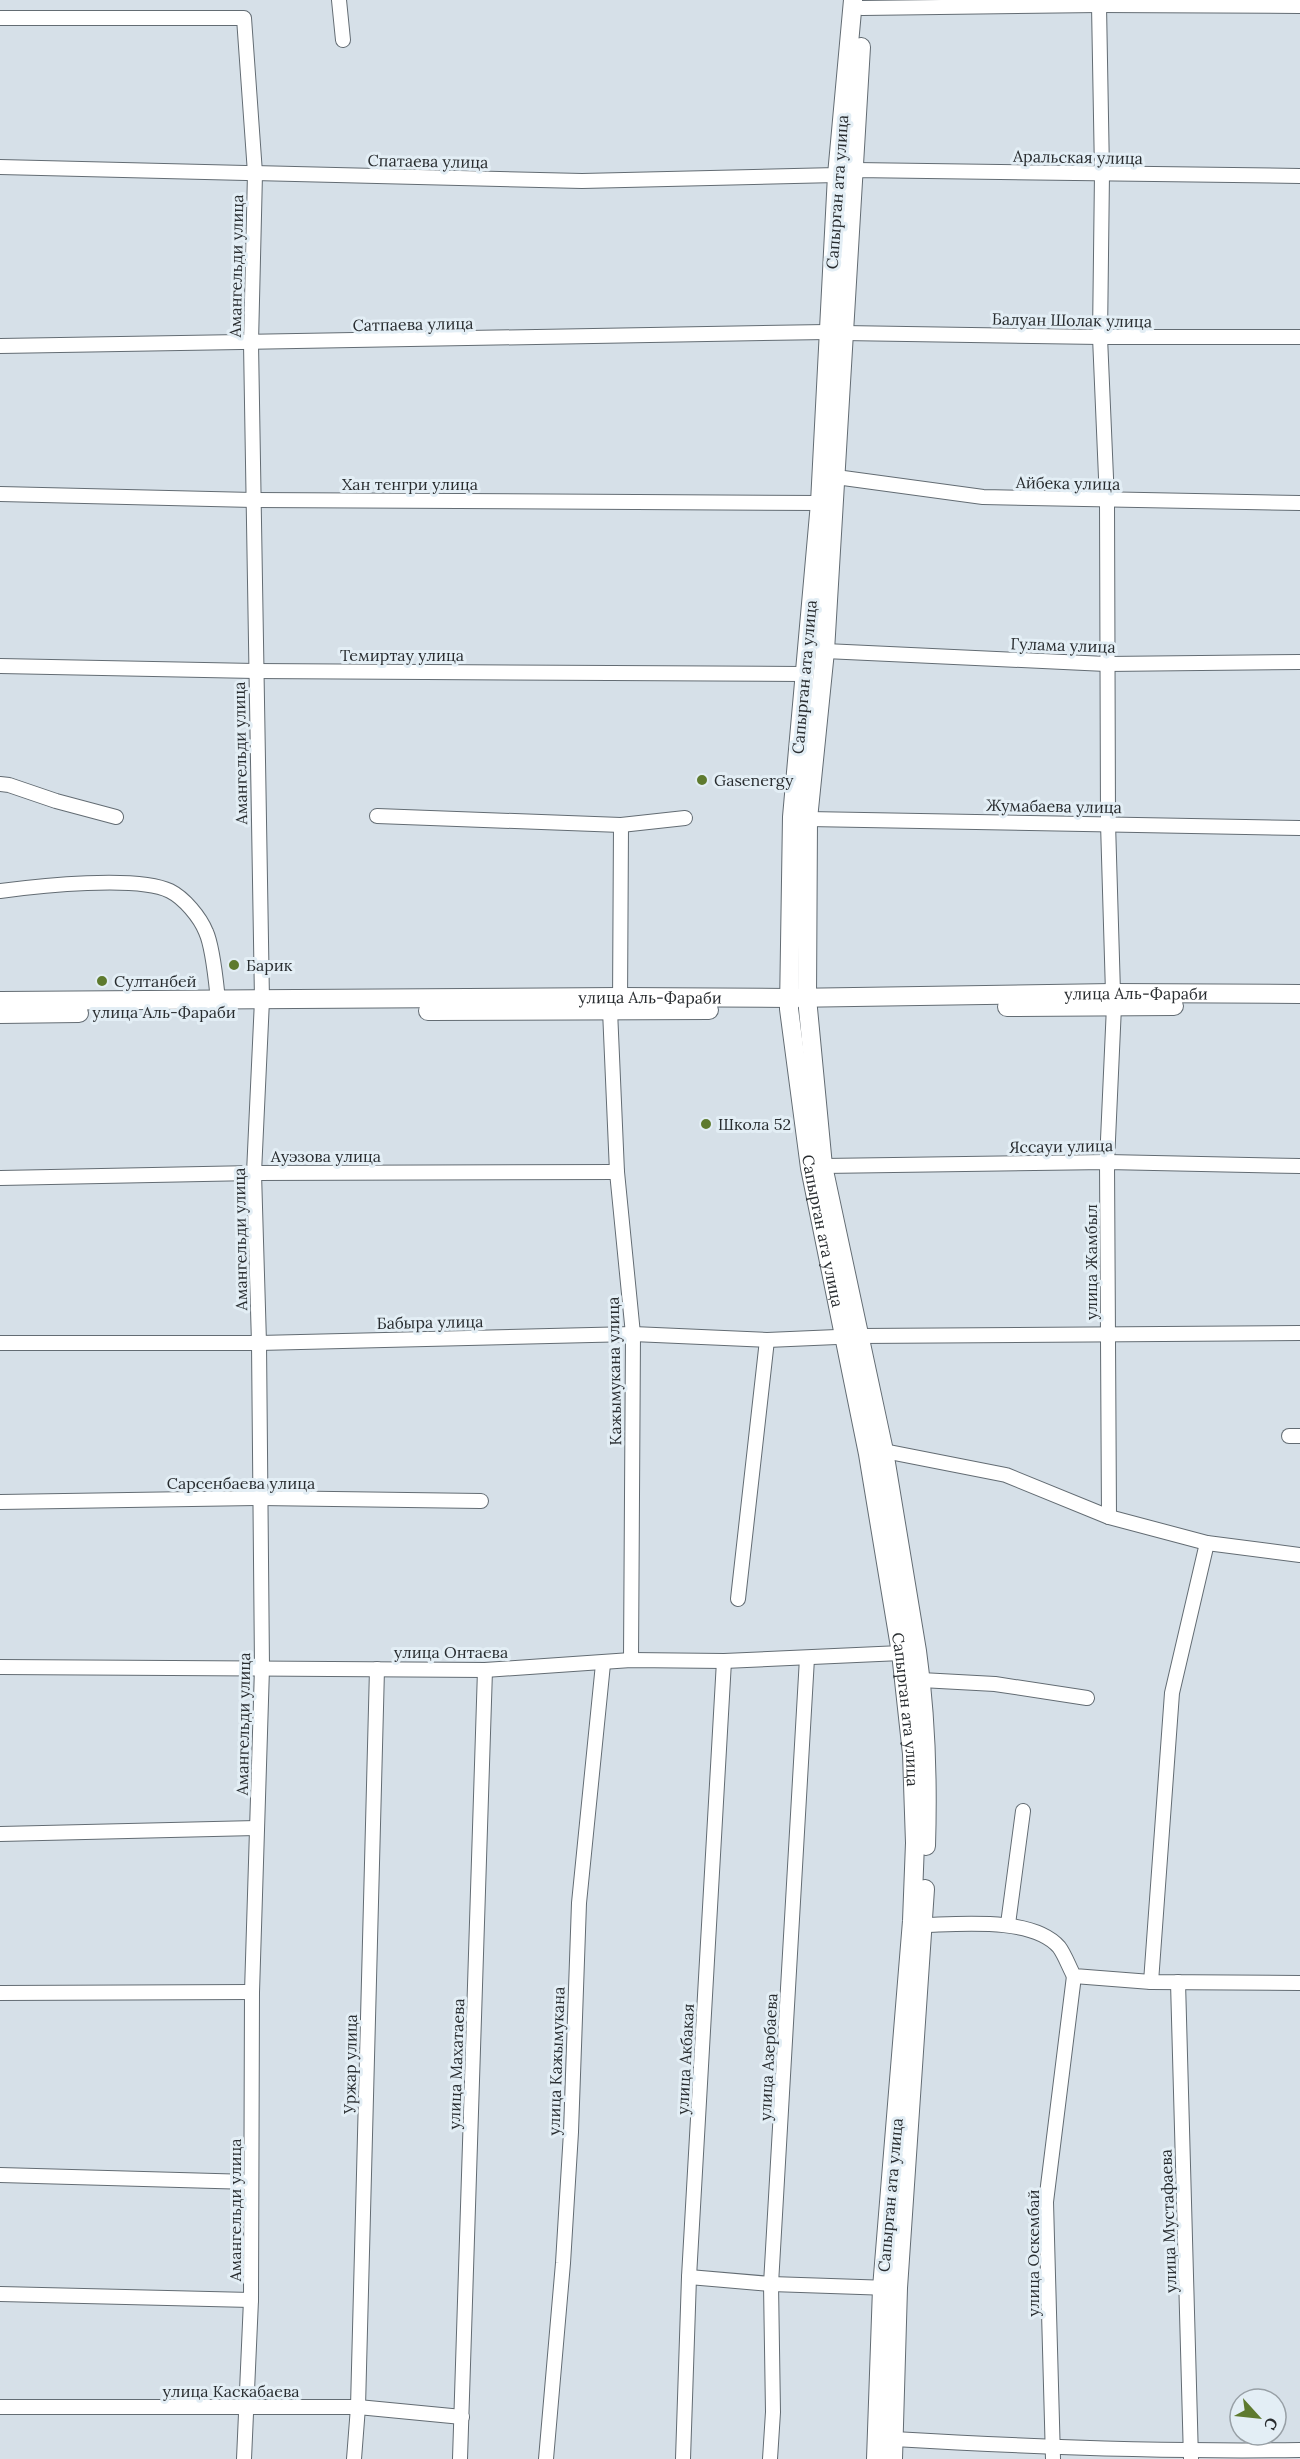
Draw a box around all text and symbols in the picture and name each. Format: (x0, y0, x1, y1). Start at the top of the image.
street label: Сапырган ата улица (822, 114, 852, 270)
street label: Аральская улица (1012, 146, 1143, 168)
street label: Спатаева улица (367, 150, 489, 172)
street label: Амангельди улица (225, 194, 247, 339)
street label: Балуан Шолак улица (992, 309, 1152, 331)
street label: Сатпаева улица (352, 313, 474, 335)
street label: Айбека улица (1015, 472, 1120, 494)
street label: Хан тенгри улица (342, 474, 478, 494)
street label: Сапырган ата улица (787, 599, 821, 755)
street label: Гулама улица (1010, 633, 1116, 657)
street label: Темиртау улица (340, 645, 464, 665)
street label: Амангельди улица (229, 681, 251, 826)
place label: Gasenergy (714, 770, 794, 790)
marker: Gasenergy (695, 773, 709, 787)
street label: Жумабаева улица (986, 795, 1122, 817)
place label: Барик (246, 955, 293, 975)
marker: Барик (227, 958, 241, 972)
place label: Султанбей (114, 971, 197, 991)
marker: Султанбей (95, 974, 109, 988)
street label: улица Аль-Фараби (1064, 983, 1208, 1004)
street label: улица Аль-Фараби (578, 987, 722, 1008)
street label: улица Аль-Фараби (92, 1002, 236, 1022)
place label: Школа 52 (718, 1114, 791, 1134)
marker: Школа 52 (699, 1117, 713, 1131)
street label: Яссауи улица (1009, 1135, 1113, 1157)
street label: Ауэзова улица (270, 1146, 381, 1166)
street label: Сапырган ата улица (798, 1154, 848, 1309)
street label: Амангельди улица (229, 1167, 251, 1312)
street label: улица Жамбыл (1081, 1204, 1101, 1320)
street label: Кажымукана улица (603, 1296, 625, 1446)
street label: Бабыра улица (376, 1311, 484, 1333)
street label: Сарсенбаева улица (167, 1473, 315, 1493)
street label: Сапырган ата улица (888, 1631, 923, 1787)
street label: улица Онтаева (394, 1642, 508, 1662)
street label: Амангельди улица (232, 1652, 254, 1797)
street label: улица Кажымукана (543, 1986, 569, 2136)
street label: улица Азербаева (755, 1993, 781, 2121)
street label: улица Махатаева (444, 1998, 468, 2130)
street label: улица Акбакая (672, 2003, 698, 2115)
street label: Уржар улица (339, 2014, 361, 2115)
street label: Сапырган ата улица (873, 2117, 907, 2273)
street label: Амангельди улица (225, 2138, 245, 2283)
street label: улица Мустафаева (1155, 2149, 1181, 2293)
street label: улица Оскембай (1023, 2189, 1043, 2317)
street label: улица Каскабаева (163, 2381, 300, 2401)
north arrow (1228, 2387, 1288, 2447)
text: С (1260, 2414, 1283, 2433)

